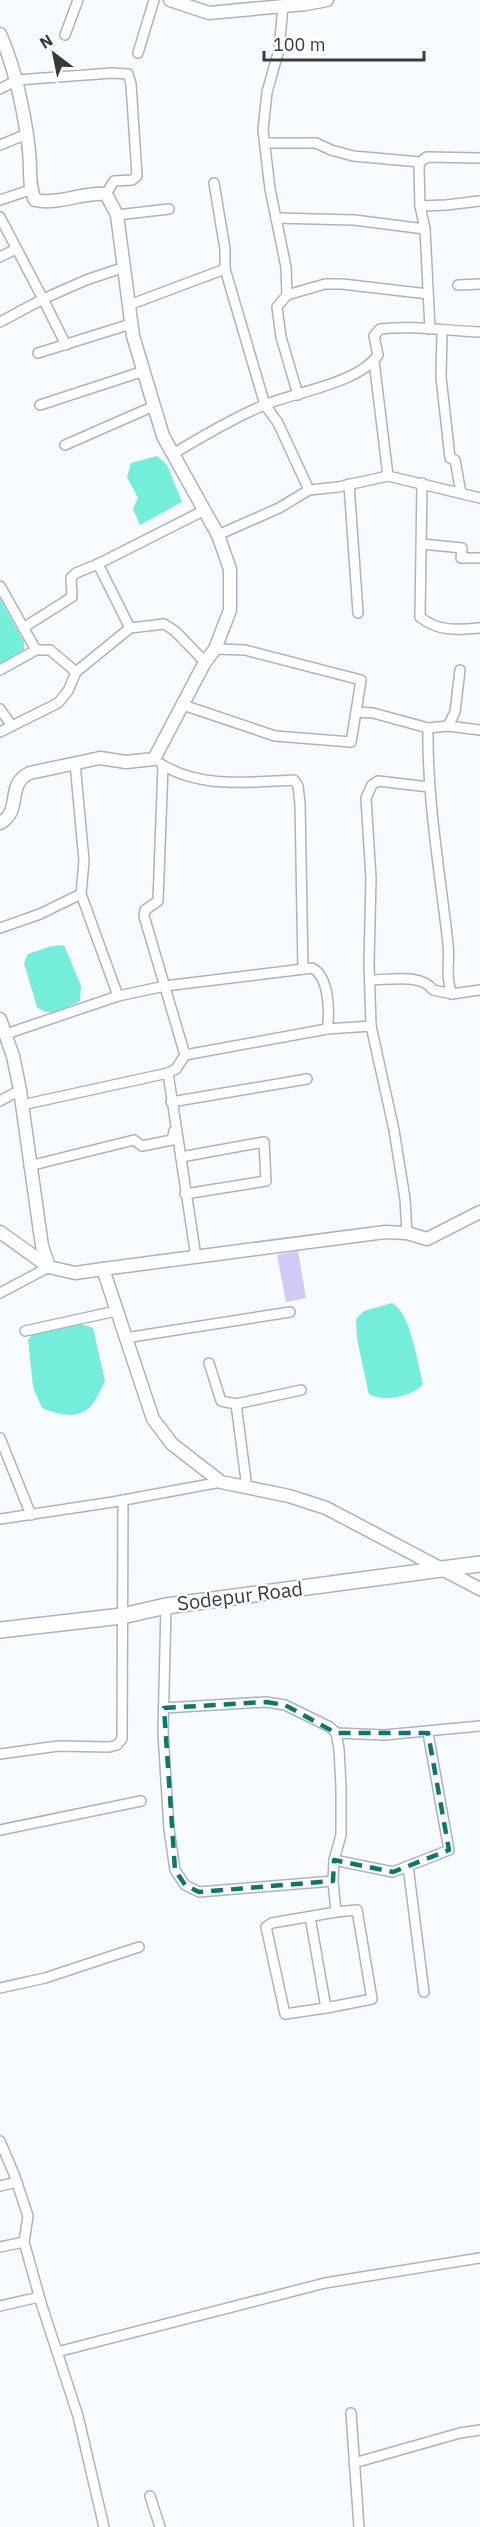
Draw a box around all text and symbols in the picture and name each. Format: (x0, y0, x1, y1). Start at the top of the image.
north arrow (24, 24, 84, 84)
scale bar (264, 24, 424, 62)
text: N (36, 30, 56, 53)
text: 100 m (273, 33, 325, 56)
street label: Sodepur Road (176, 1574, 304, 1617)

